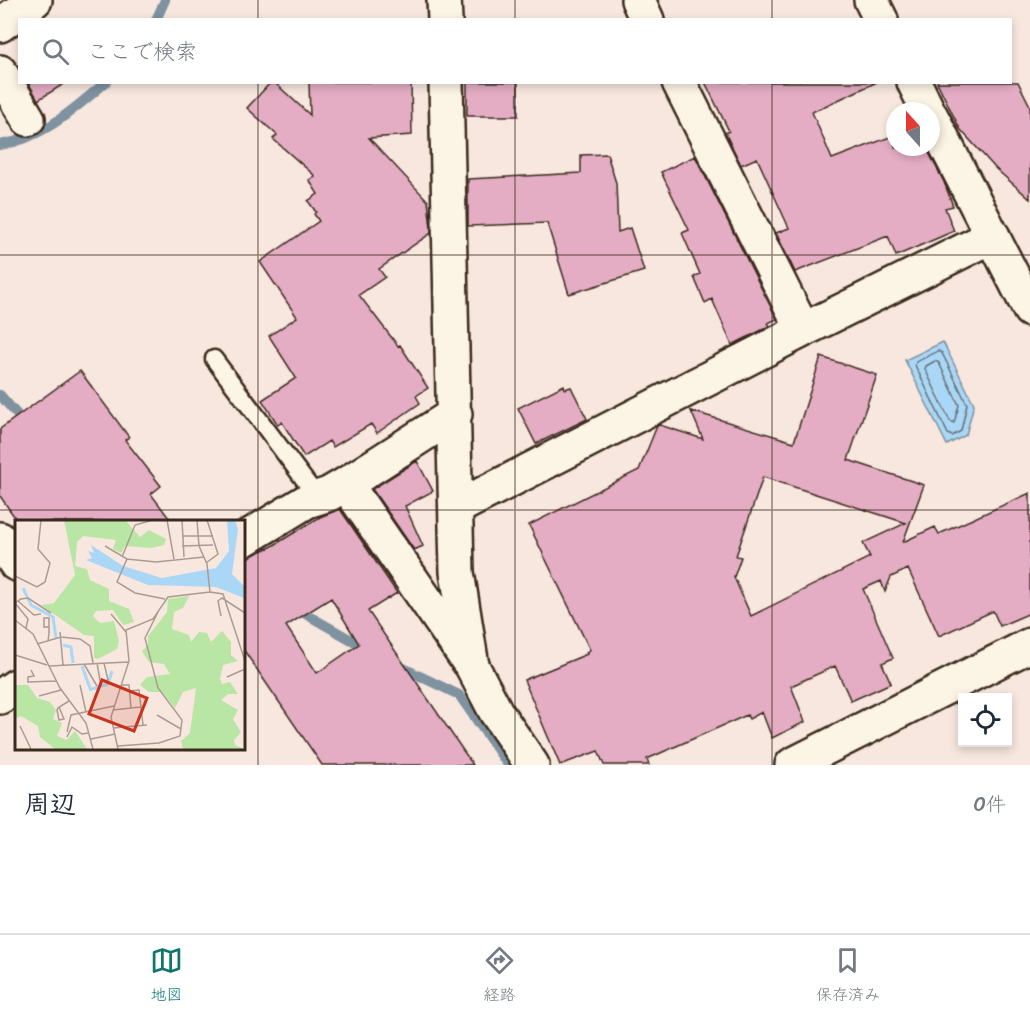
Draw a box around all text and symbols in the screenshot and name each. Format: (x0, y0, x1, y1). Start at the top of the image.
search box (18, 18, 1012, 84)
text: ここで検索 (87, 32, 197, 71)
icon: search (39, 35, 72, 68)
north arrow (886, 102, 940, 156)
inset map (15, 520, 244, 750)
map controls (958, 693, 1012, 747)
button: locate (958, 693, 1012, 747)
text: 周辺 (24, 781, 76, 827)
text: 0件 (973, 787, 1006, 822)
tab: 地図 (150, 944, 183, 1009)
tab: 経路 (483, 944, 516, 1009)
tab: 保存済み (816, 944, 880, 1009)

